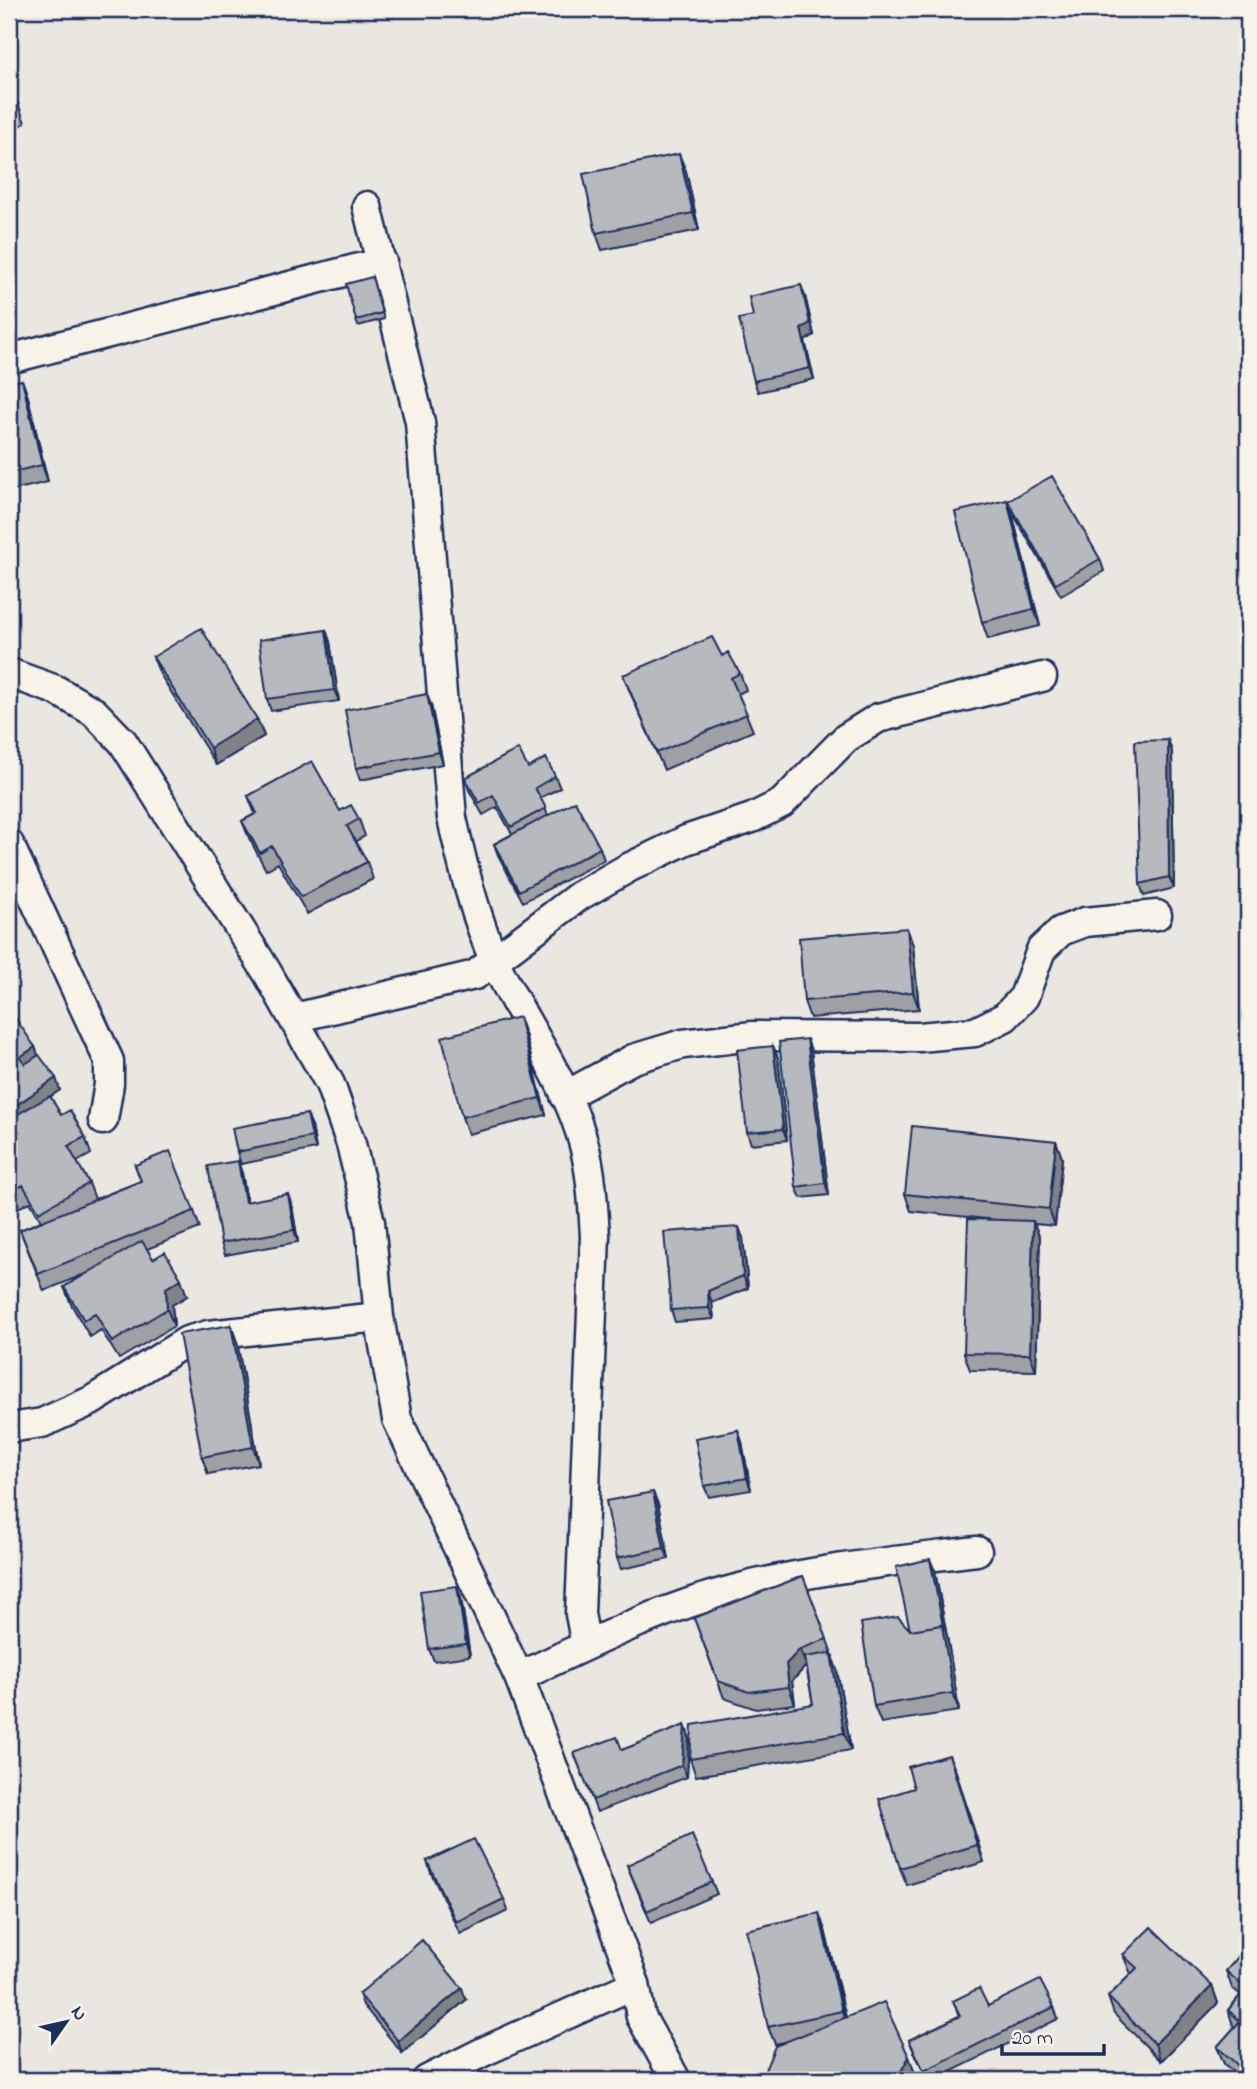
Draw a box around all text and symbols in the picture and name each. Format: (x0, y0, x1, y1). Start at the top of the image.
north arrow (32, 1988, 102, 2058)
text: N (63, 2001, 93, 2027)
scale bar (1002, 2012, 1103, 2056)
text: 20 m (1012, 2024, 1053, 2054)

